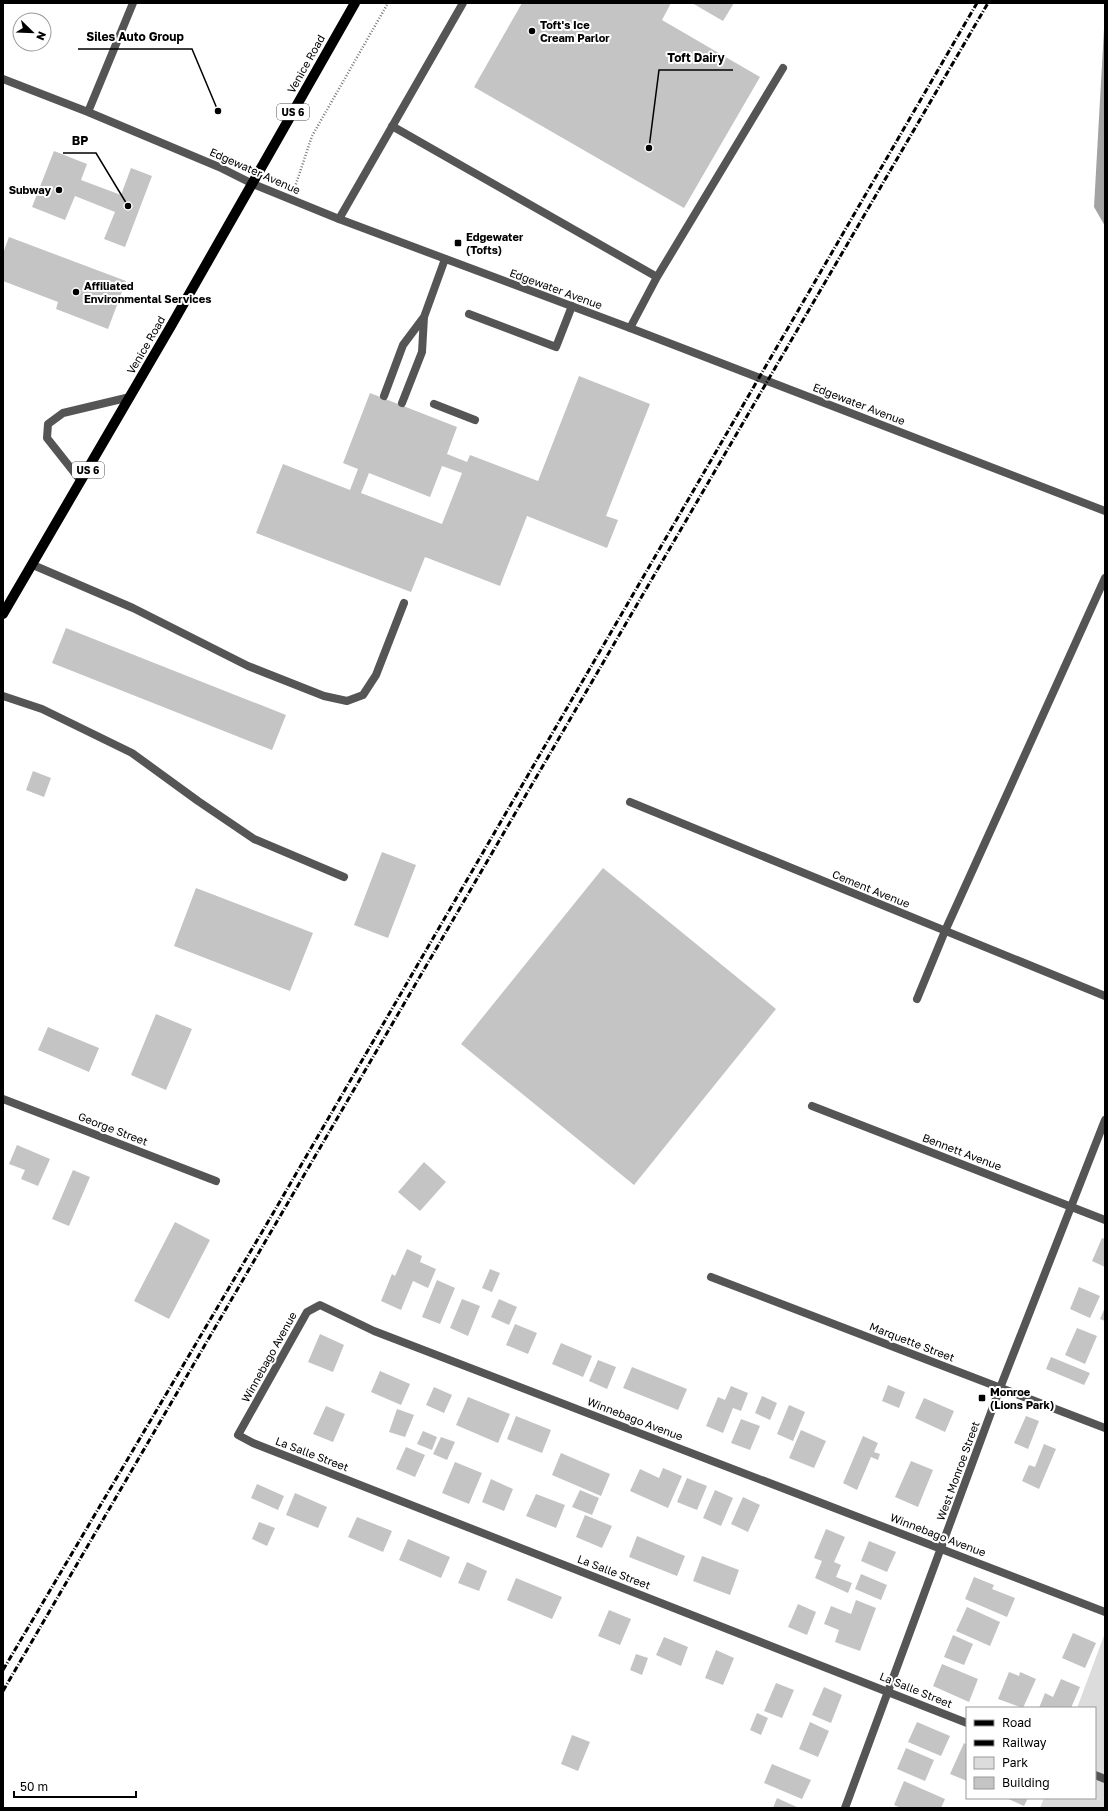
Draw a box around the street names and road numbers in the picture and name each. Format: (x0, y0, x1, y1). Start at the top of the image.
street label: Venice Road (284, 32, 327, 95)
road number: US 6 (277, 104, 309, 120)
street label: Edgewater Avenue (208, 145, 303, 196)
street label: Edgewater Avenue (508, 266, 604, 311)
street label: Venice Road (124, 313, 167, 376)
street label: Edgewater Avenue (811, 380, 907, 427)
road number: US 6 (72, 462, 104, 478)
street label: Cement Avenue (830, 867, 912, 910)
street label: George Street (77, 1109, 150, 1148)
street label: Bennett Avenue (921, 1130, 1004, 1173)
street label: Winnebago Avenue (238, 1309, 299, 1404)
street label: Marquette Street (868, 1319, 957, 1364)
street label: Winnebago Avenue (586, 1394, 685, 1443)
street label: West Monroe Street (934, 1419, 982, 1522)
street label: La Salle Street (274, 1434, 351, 1473)
street label: Winnebago Avenue (889, 1510, 988, 1559)
street label: La Salle Street (576, 1552, 653, 1591)
street label: La Salle Street (878, 1669, 954, 1710)

